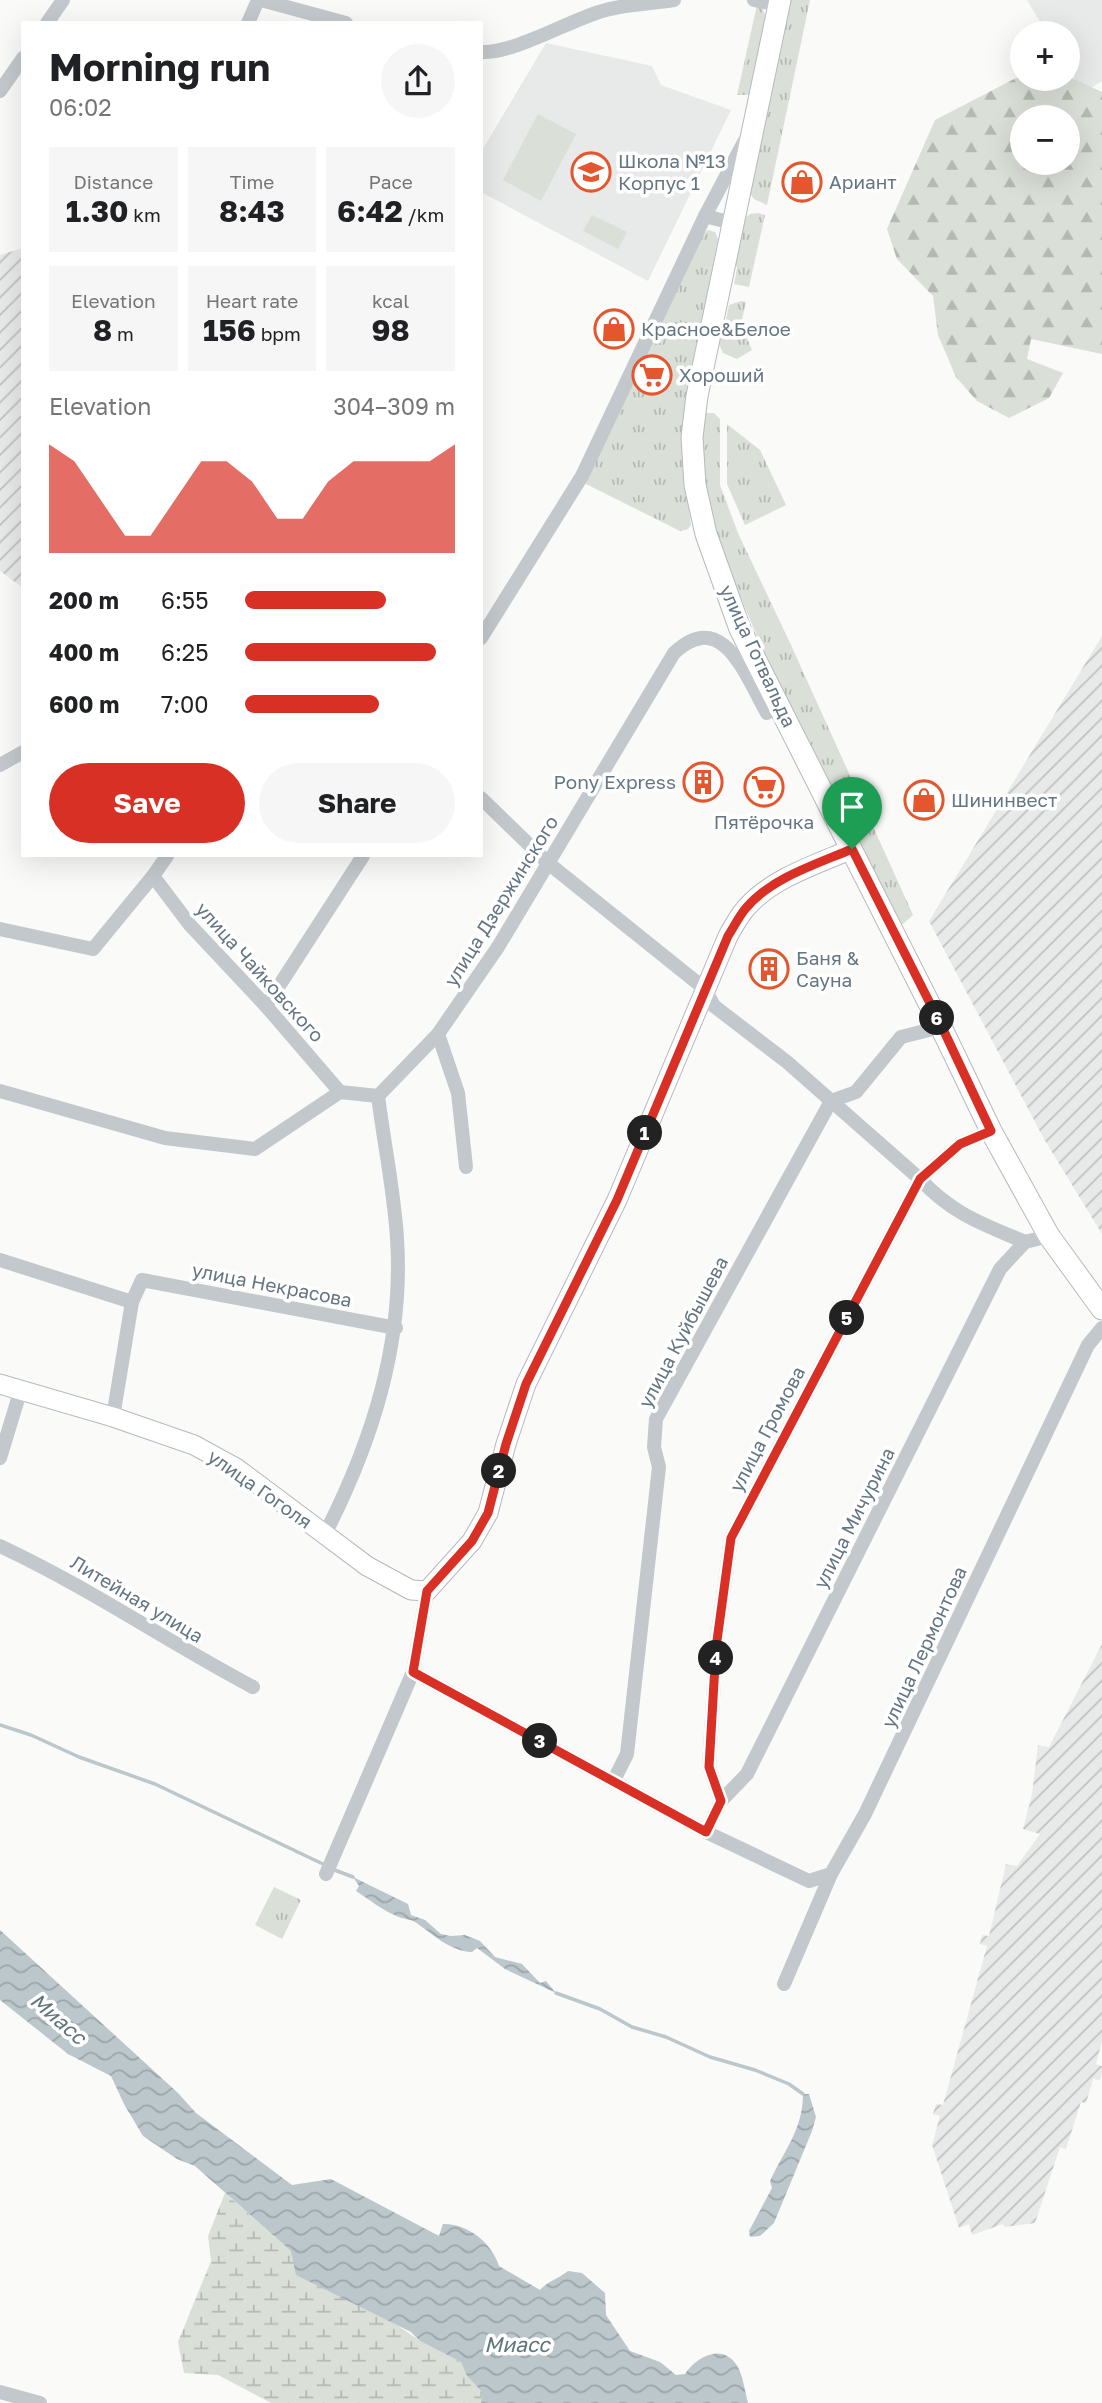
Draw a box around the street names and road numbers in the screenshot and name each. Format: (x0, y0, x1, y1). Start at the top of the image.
street label: улица Готвальда (715, 581, 802, 731)
street label: улица Дзержинского (439, 811, 563, 990)
street label: улица Чайковского (191, 897, 329, 1046)
street label: улица Куйбышева (633, 1252, 732, 1411)
street label: улица Некрасова (190, 1258, 354, 1311)
street label: улица Громова (724, 1362, 809, 1495)
street label: улица Мичурина (808, 1443, 899, 1592)
street label: улица Гоголя (204, 1444, 317, 1533)
street label: Литейная улица (67, 1550, 208, 1647)
street label: улица Лермонтова (876, 1562, 971, 1731)

